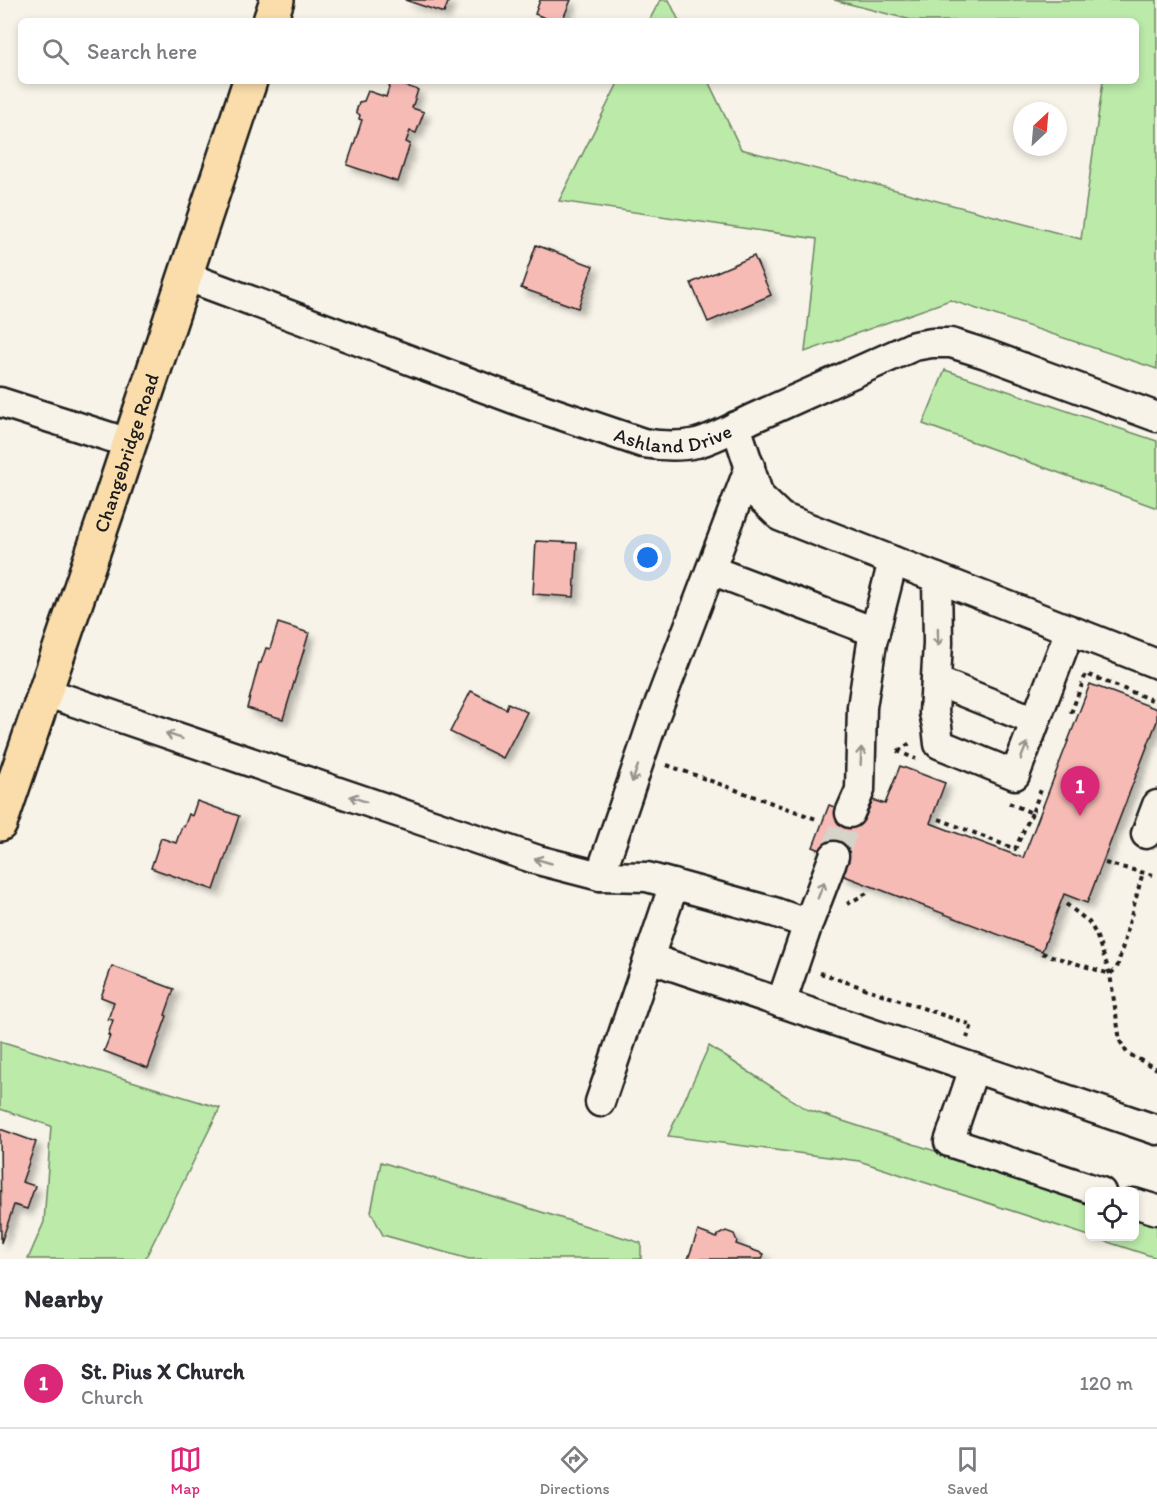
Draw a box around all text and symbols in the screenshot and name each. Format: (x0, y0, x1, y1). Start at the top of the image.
search box (18, 18, 1139, 84)
icon: search (39, 35, 72, 68)
text: Search here (87, 38, 197, 65)
north arrow (1013, 102, 1067, 156)
street label: Changebridge Road (89, 370, 164, 536)
street label: Ashland Drive (611, 419, 736, 458)
your location (633, 543, 662, 572)
one-way arrow (932, 626, 944, 646)
one-way arrow (165, 730, 184, 741)
one-way arrow (1019, 742, 1030, 760)
one-way arrow (855, 747, 866, 767)
one-way arrow (628, 764, 639, 783)
pin: 1 (1060, 766, 1100, 816)
one-way arrow (350, 792, 368, 803)
one-way arrow (534, 855, 553, 866)
one-way arrow (816, 881, 827, 899)
map controls (1085, 1187, 1139, 1241)
button: locate (1085, 1187, 1139, 1241)
text: Nearby (24, 1282, 103, 1314)
text: St. Pius X Church (81, 1358, 244, 1385)
text: 1 (39, 1371, 48, 1395)
text: 120 m (1080, 1371, 1133, 1395)
text: Church (81, 1385, 143, 1409)
tab: Map (169, 1443, 202, 1498)
tab: Directions (539, 1443, 610, 1498)
tab: Saved (947, 1443, 988, 1498)

